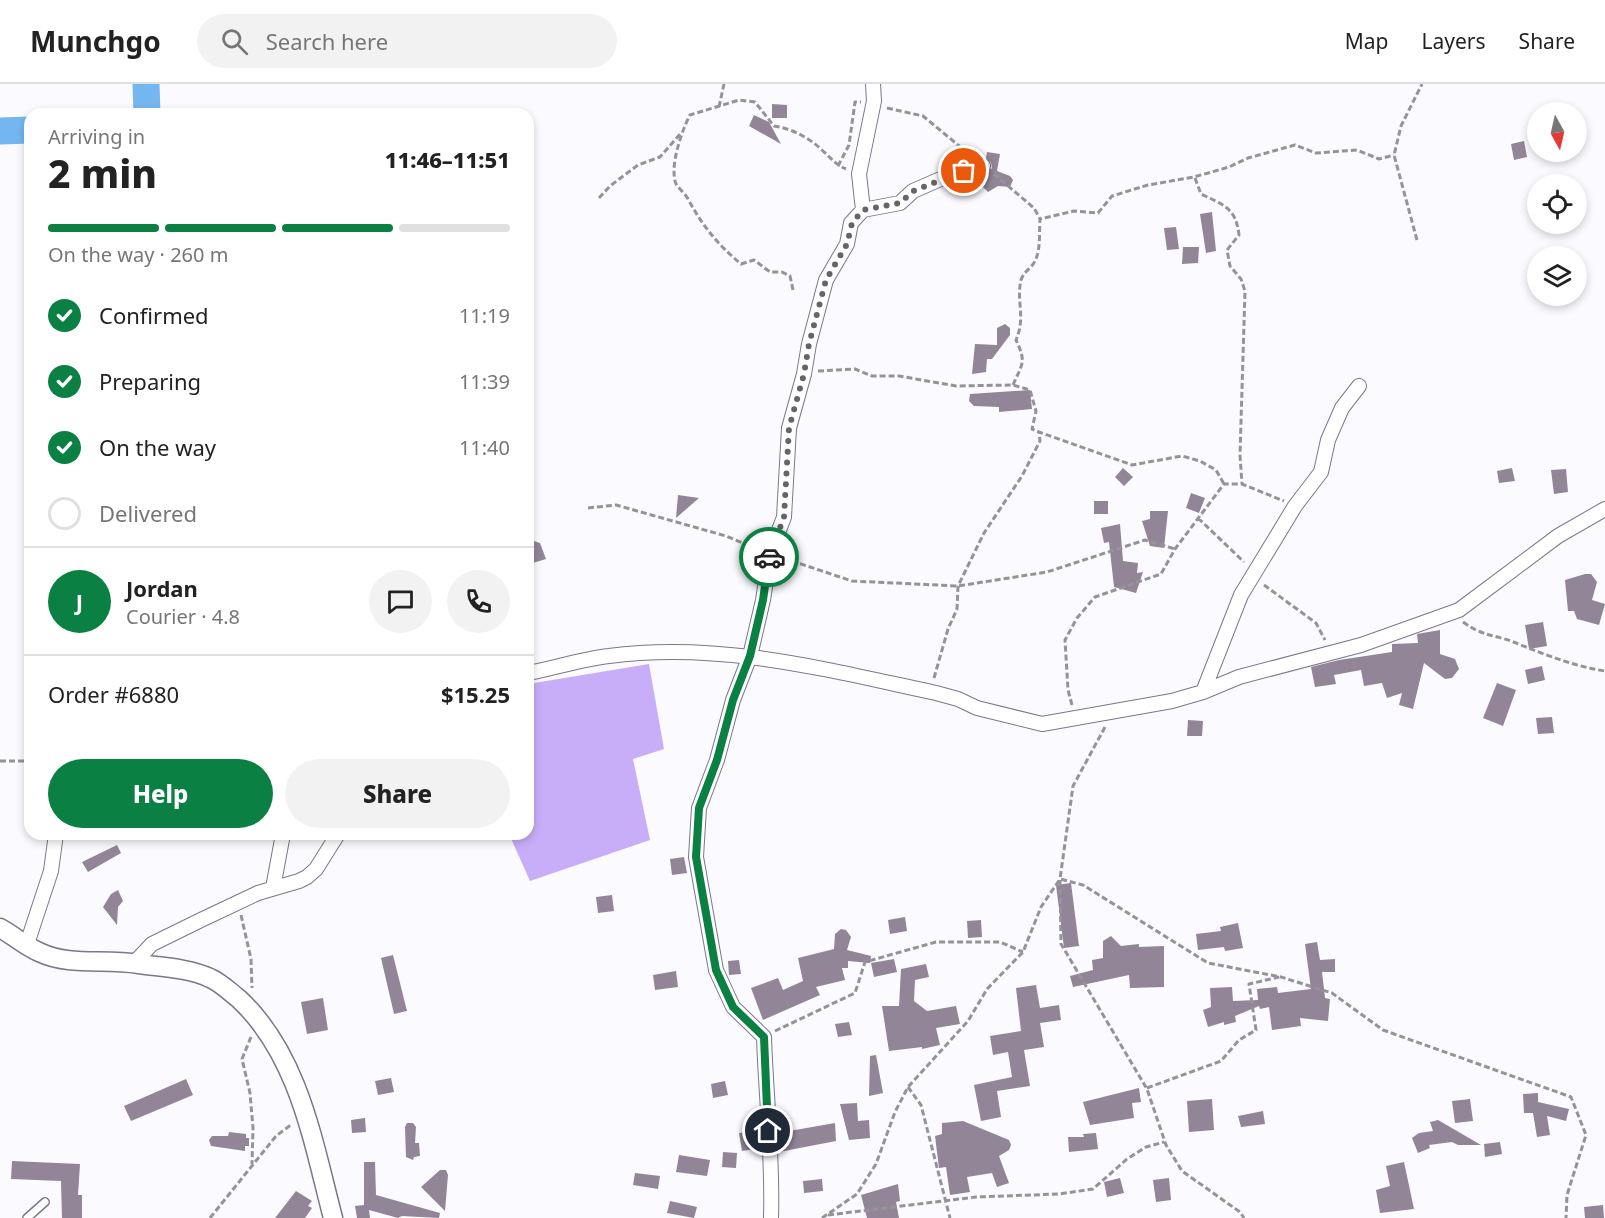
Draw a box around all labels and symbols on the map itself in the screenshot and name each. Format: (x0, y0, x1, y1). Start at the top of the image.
north arrow (1527, 102, 1587, 162)
pin (938, 145, 989, 196)
courier (739, 527, 799, 587)
pin (742, 1105, 793, 1156)

